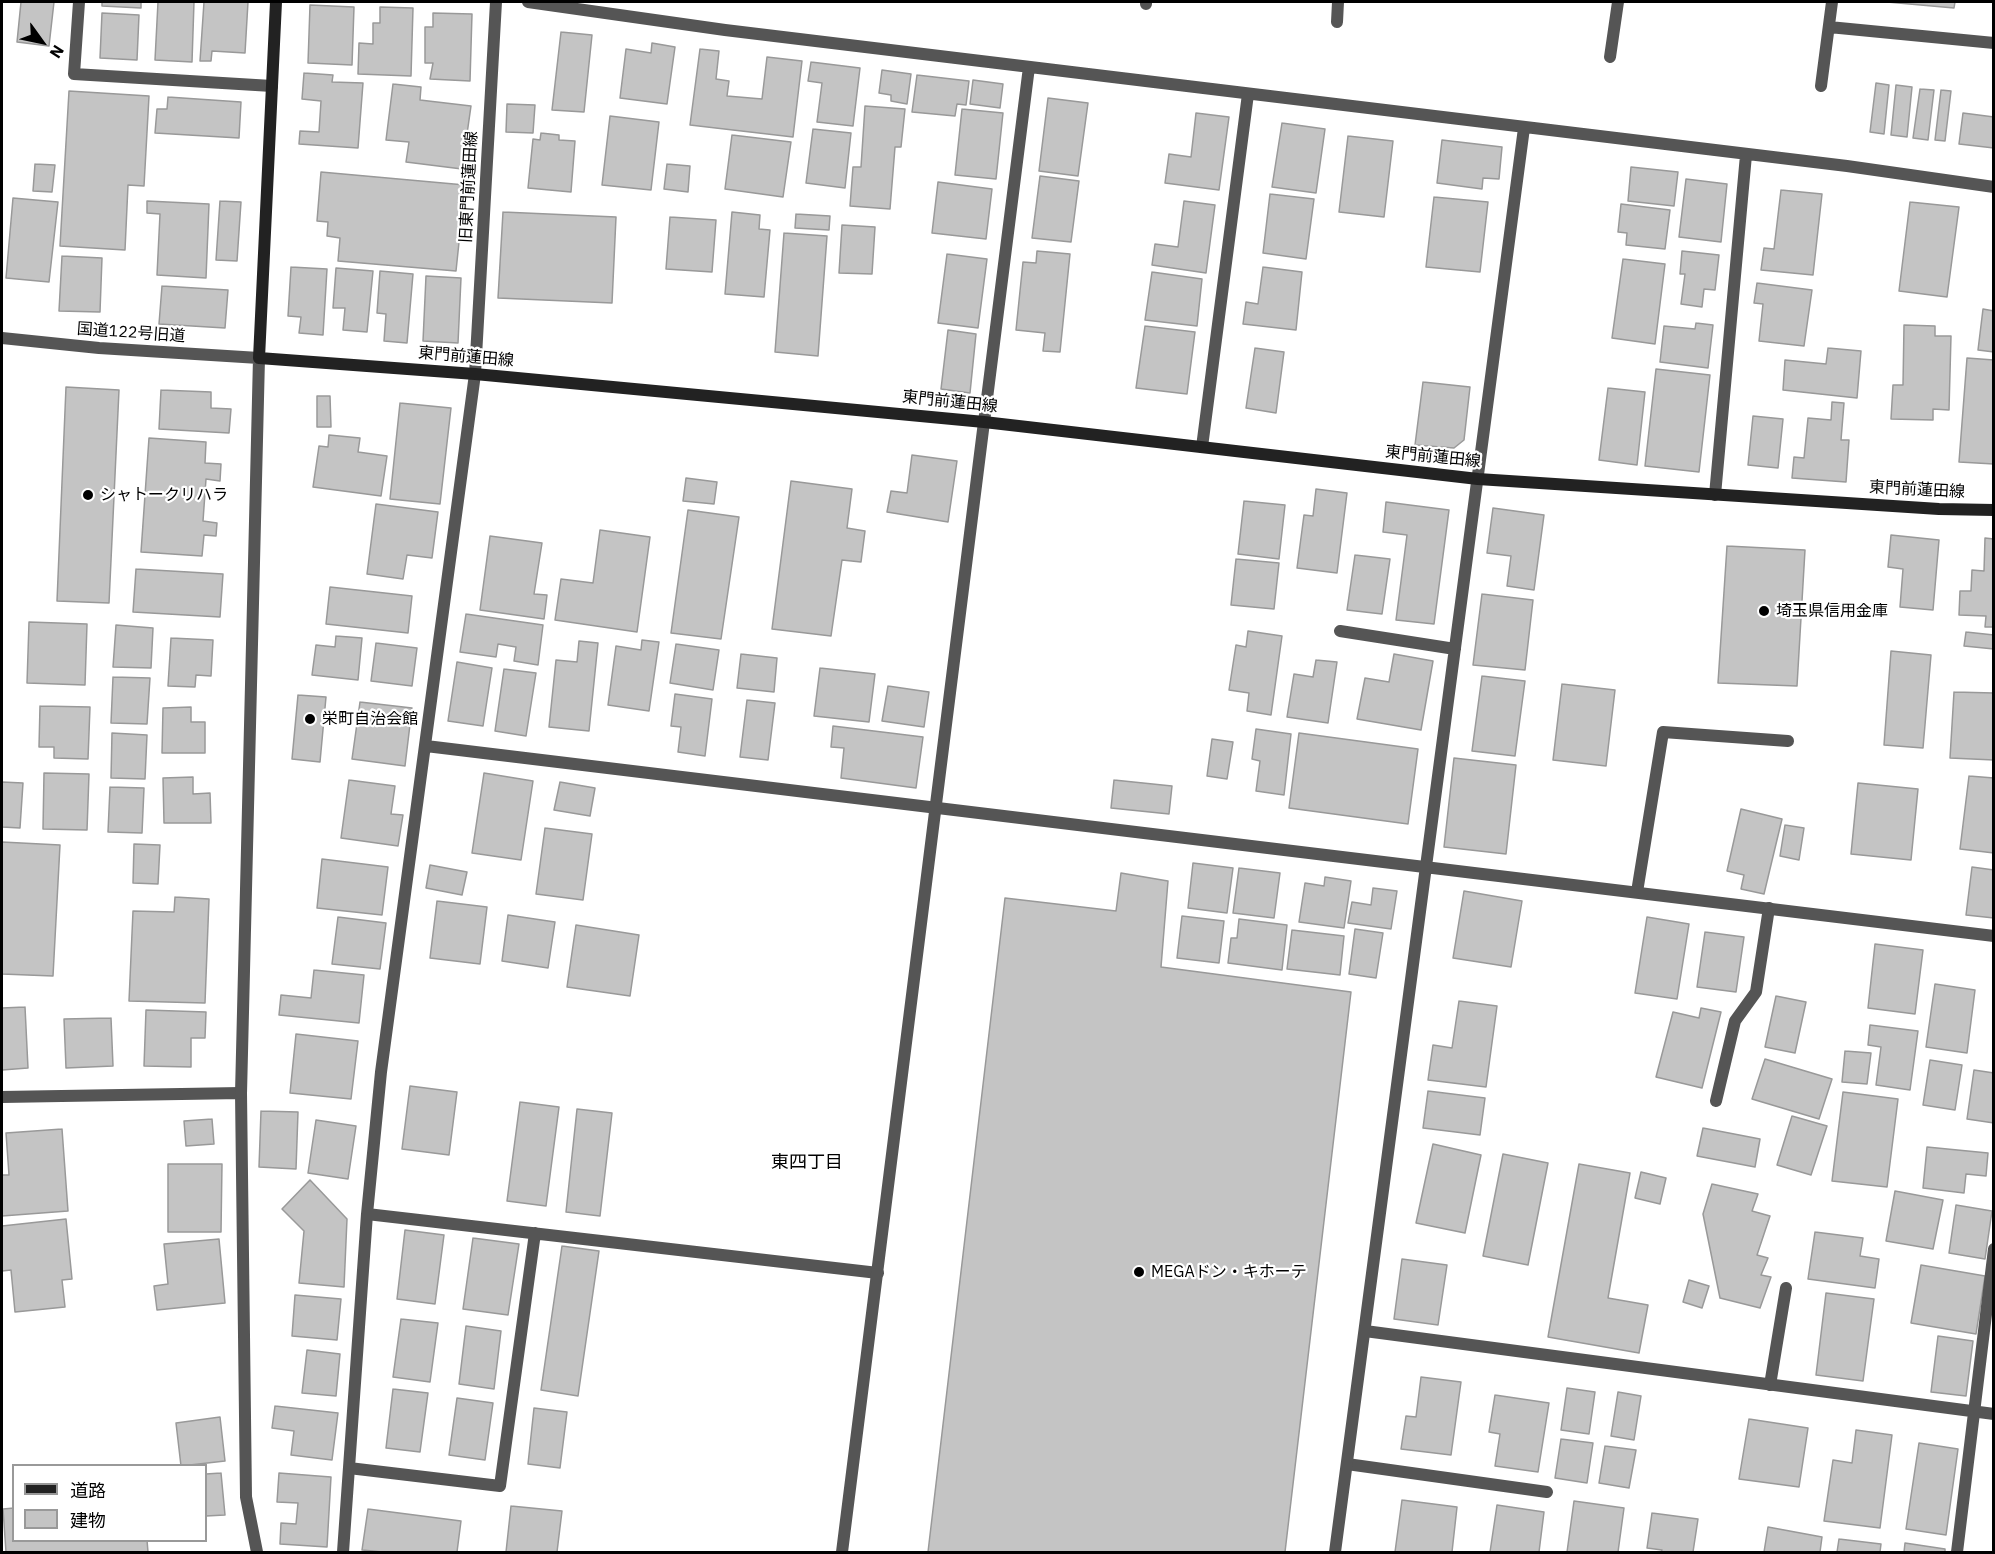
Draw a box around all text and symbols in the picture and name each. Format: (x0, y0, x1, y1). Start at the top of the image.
north arrow (12, 12, 72, 72)
text: N (46, 41, 69, 62)
street label: 旧東門前蓮田線 (456, 131, 482, 243)
street label: 国道122号旧道 (76, 320, 186, 346)
street label: 東門前蓮田線 (417, 343, 515, 371)
street label: 東門前蓮田線 (901, 387, 999, 417)
street label: 東門前蓮田線 (1384, 442, 1482, 472)
street label: 東門前蓮田線 (1869, 478, 1965, 502)
place label: シャトークリハラ (100, 485, 228, 505)
marker: シャトークリハラ (81, 488, 95, 502)
place label: 埼玉県信用金庫 (1776, 601, 1888, 621)
marker: 埼玉県信用金庫 (1757, 604, 1771, 618)
place label: 栄町自治会館 (322, 709, 418, 729)
marker: 栄町自治会館 (303, 712, 317, 726)
district label: 東四丁目 (771, 1152, 843, 1174)
place label: MEGAドン・キホーテ (1151, 1262, 1307, 1282)
marker: MEGAドン・キホーテ (1132, 1265, 1146, 1279)
legend (12, 1464, 207, 1542)
text: 道路 (70, 1479, 106, 1502)
text: 建物 (70, 1509, 106, 1532)

